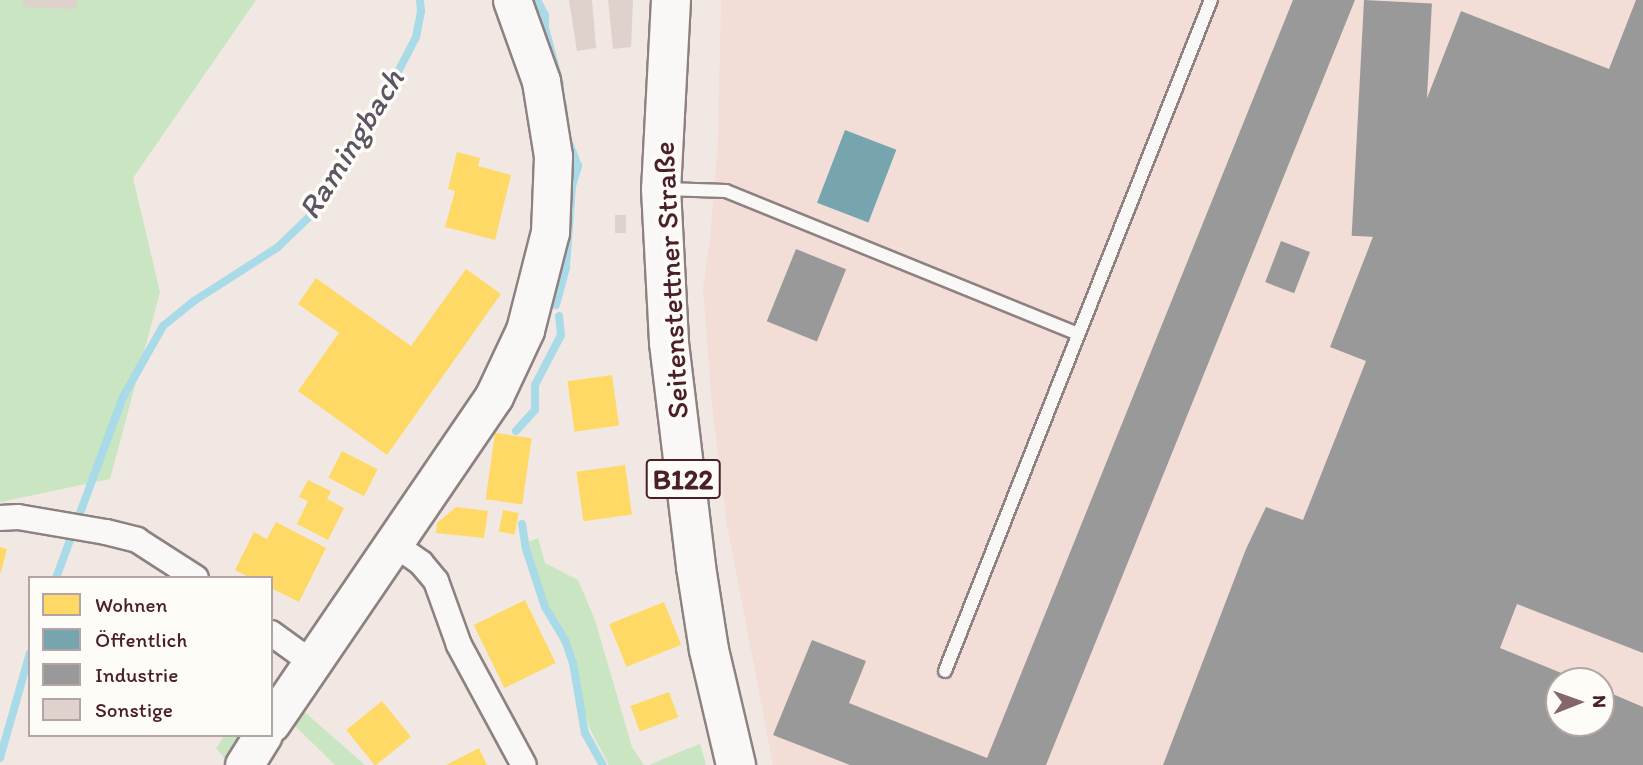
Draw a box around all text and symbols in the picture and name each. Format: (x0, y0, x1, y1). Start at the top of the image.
water label: Ramingbach (290, 62, 412, 226)
street label: Seitenstettner Straße (646, 140, 696, 420)
road number: B122 (644, 454, 722, 504)
legend (28, 576, 273, 737)
text: Wohnen (95, 592, 167, 617)
text: Öffentlich (95, 627, 187, 652)
text: Industrie (95, 662, 178, 687)
north arrow (1545, 667, 1615, 737)
text: N (1588, 695, 1611, 708)
text: Sonstige (95, 697, 173, 722)

